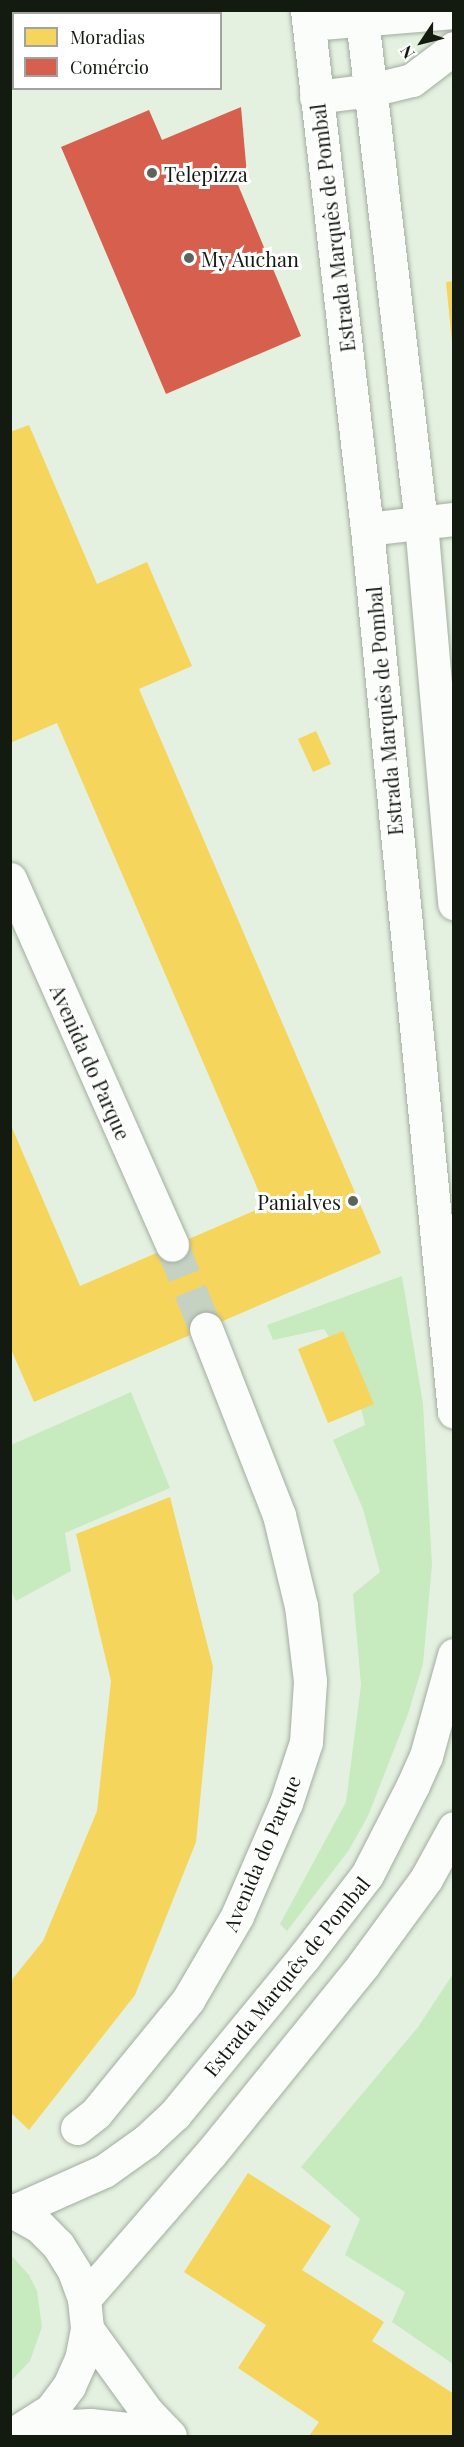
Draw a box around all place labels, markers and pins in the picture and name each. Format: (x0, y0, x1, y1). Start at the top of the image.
place label: Telepizza (164, 161, 248, 185)
marker: Telepizza (145, 166, 159, 180)
place label: My Auchan (201, 246, 300, 270)
marker: My Auchan (182, 251, 196, 265)
place label: Panialves (257, 1189, 341, 1213)
marker: Panialves (346, 1194, 360, 1208)

